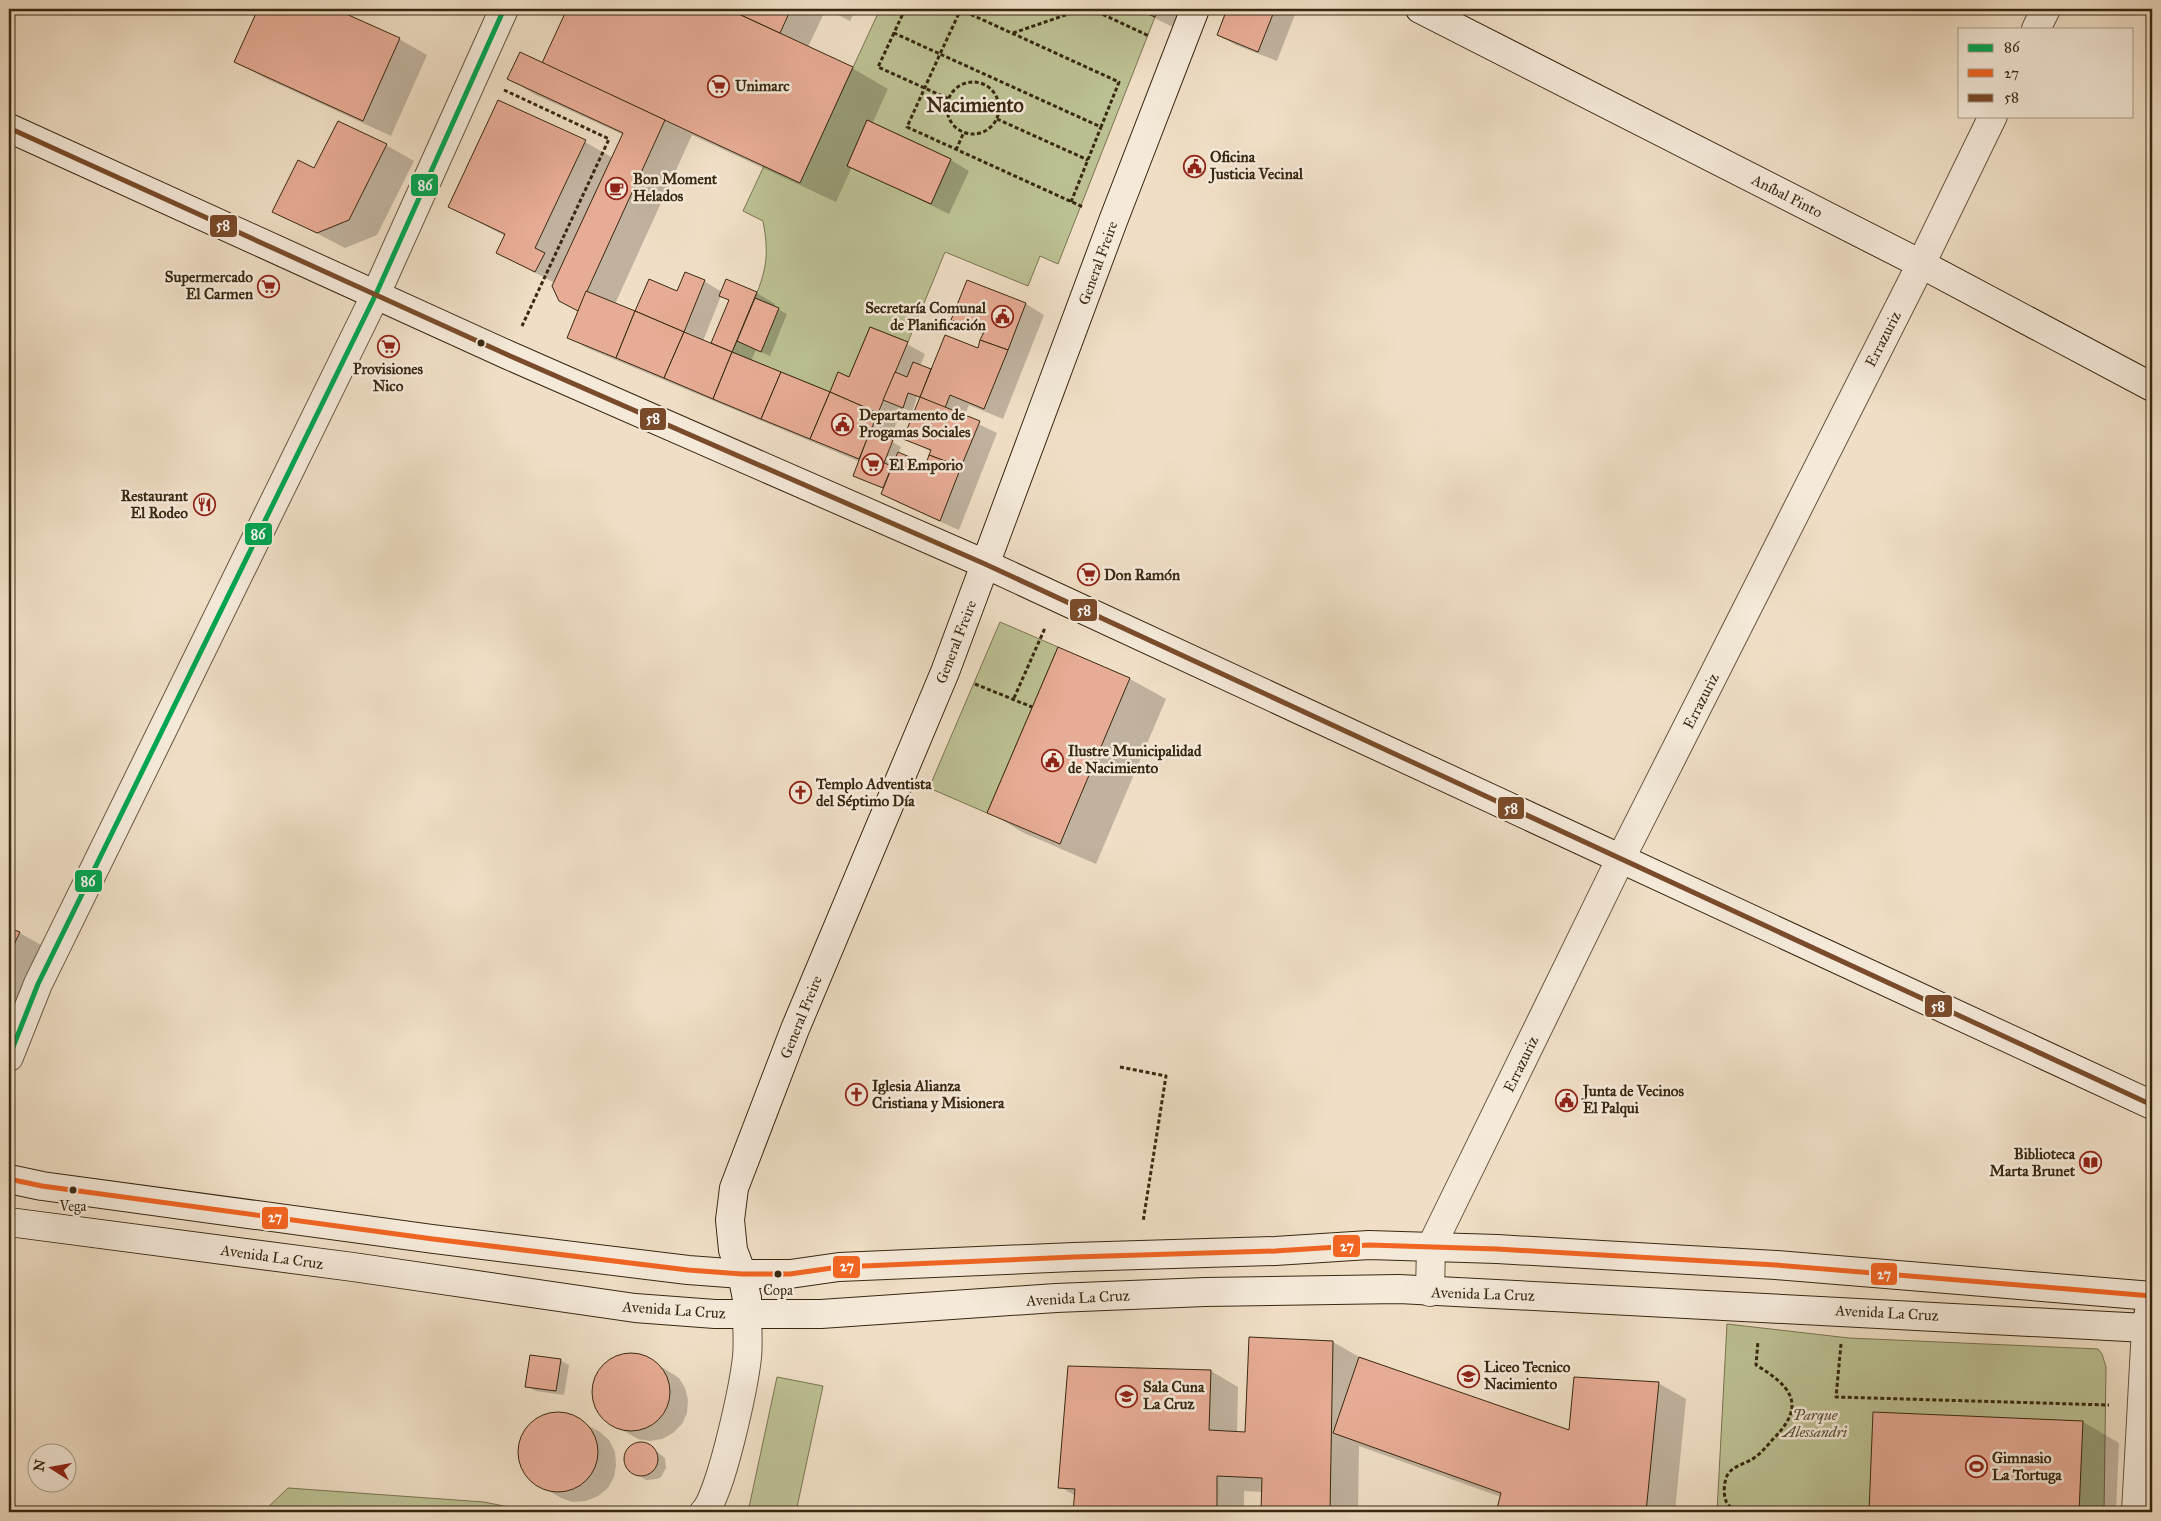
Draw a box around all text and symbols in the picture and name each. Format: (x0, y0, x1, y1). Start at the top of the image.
legend (1958, 28, 2134, 118)
text: 86 (2004, 38, 2021, 56)
text: 27 (2004, 64, 2019, 82)
supermarket icon: Unimarc (707, 74, 731, 98)
place label: Unimarc (735, 77, 790, 95)
text: 58 (2004, 88, 2019, 106)
district label: Nacimiento (926, 93, 1024, 117)
place label: Oficina Justicia Vecinal (1208, 148, 1304, 184)
public building icon: Oficina Justicia Vecinal (1182, 154, 1206, 178)
place label: Bon Moment Helados (633, 170, 718, 205)
street label: Aníbal Pinto (1748, 170, 1826, 222)
line badge: 86 (410, 173, 439, 197)
cafe icon: Bon Moment Helados (605, 176, 629, 200)
text: 86 (418, 177, 433, 194)
line badge: 58 (209, 214, 238, 238)
text: 58 (216, 217, 230, 234)
street label: General Freire (1075, 219, 1121, 307)
place label: Supermercado El Carmen (165, 268, 254, 303)
supermarket icon: Supermercado El Carmen (257, 274, 281, 298)
place label: Secretaría Comunal de Planificación (865, 299, 987, 334)
public building icon: Secretaría Comunal de Planificación (990, 305, 1014, 329)
street label: Errazuriz (1861, 308, 1905, 370)
supermarket icon: Provisiones Nico (376, 334, 400, 358)
unlabelled marker (476, 338, 486, 348)
place label: Provisiones Nico (353, 360, 424, 395)
place label: Departamento de Progamas Sociales (859, 406, 971, 442)
line badge: 58 (639, 407, 667, 431)
text: 58 (646, 410, 660, 427)
public building icon: Departamento de Progamas Sociales (831, 412, 855, 436)
supermarket icon: El Emporio (861, 453, 885, 477)
place label: El Emporio (889, 456, 963, 475)
place label: Restaurant El Rodeo (121, 487, 189, 522)
restaurant icon: Restaurant El Rodeo (192, 493, 216, 517)
line badge: 86 (244, 522, 273, 546)
text: 86 (251, 526, 266, 543)
supermarket icon: Don Ramón (1076, 563, 1100, 587)
place label: Don Ramón (1104, 566, 1181, 584)
street label: General Freire (932, 598, 980, 686)
line badge: 58 (1069, 598, 1098, 622)
text: 58 (1077, 602, 1091, 619)
street label: Errazuriz (1679, 670, 1723, 732)
place label: Ilustre Municipalidad de Nacimiento (1068, 742, 1202, 777)
public building icon: Ilustre Municipalidad de Nacimiento (1040, 748, 1064, 772)
place label: Templo Adventista del Séptimo Día (815, 775, 932, 811)
church icon: Templo Adventista del Séptimo Día (788, 781, 812, 805)
line badge: 58 (1497, 796, 1525, 820)
text: 58 (1504, 800, 1518, 817)
line badge: 86 (74, 869, 103, 893)
text: 86 (81, 873, 96, 890)
street label: General Freire (776, 973, 826, 1061)
line badge: 58 (1924, 994, 1953, 1018)
text: 58 (1931, 998, 1945, 1015)
street label: Errazuriz (1500, 1033, 1542, 1095)
place label: Iglesia Alianza Cristiana y Misionera (872, 1077, 1005, 1113)
place label: Junta de Vecinos El Palqui (1581, 1082, 1685, 1118)
church icon: Iglesia Alianza Cristiana y Misionera (844, 1083, 868, 1107)
public building icon: Junta de Vecinos El Palqui (1555, 1088, 1579, 1112)
place label: Biblioteca Marta Brunet (1989, 1145, 2076, 1180)
library icon: Biblioteca Marta Brunet (2079, 1151, 2103, 1175)
marker: Vega (68, 1185, 78, 1195)
place label: Vega (58, 1198, 87, 1215)
line badge: 27 (261, 1206, 289, 1230)
text: 27 (268, 1209, 283, 1226)
line badge: 27 (1332, 1234, 1361, 1258)
text: 27 (1340, 1238, 1355, 1255)
street label: Avenida La Cruz (218, 1241, 325, 1273)
line badge: 27 (832, 1255, 861, 1279)
text: 27 (840, 1258, 855, 1275)
line badge: 27 (1870, 1262, 1898, 1286)
text: 27 (1877, 1266, 1892, 1283)
marker: Copa (773, 1269, 783, 1279)
place label: Copa (763, 1282, 793, 1299)
street label: Avenida La Cruz (1430, 1283, 1535, 1305)
street label: Avenida La Cruz (1025, 1286, 1130, 1310)
street label: Avenida La Cruz (621, 1297, 726, 1323)
street label: Avenida La Cruz (1834, 1301, 1939, 1325)
place label: Liceo Tecnico Nacimiento (1484, 1358, 1571, 1393)
school or university icon: Liceo Tecnico Nacimiento (1456, 1364, 1480, 1388)
place label: Sala Cuna La Cruz (1143, 1378, 1205, 1413)
school or university icon: Sala Cuna La Cruz (1115, 1384, 1139, 1408)
park label: Parque Alessandri (1781, 1406, 1848, 1441)
north arrow (28, 1444, 78, 1494)
place label: Gimnasio La Tortuga (1992, 1449, 2062, 1485)
sports icon: Gimnasio La Tortuga (1964, 1455, 1988, 1479)
text: N (30, 1458, 49, 1473)

